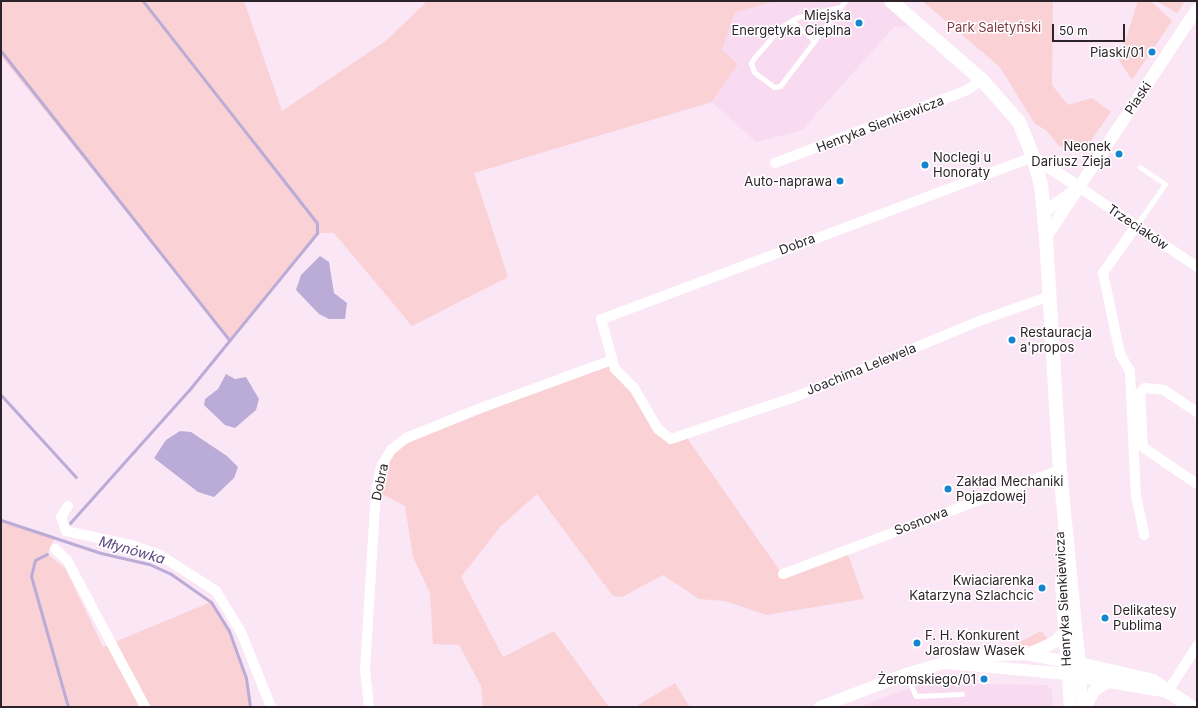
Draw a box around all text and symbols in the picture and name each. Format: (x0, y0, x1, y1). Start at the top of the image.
place label: Miejska Energetyka Cieplna (731, 8, 851, 39)
scale bar (1054, 16, 1127, 42)
marker: Miejska Energetyka Cieplna (854, 18, 864, 28)
park label: Park Saletyński (947, 19, 1041, 35)
text: 50 m (1059, 23, 1088, 38)
place label: Piaski/01 (1090, 44, 1144, 60)
marker: Piaski/01 (1147, 47, 1157, 57)
street label: Piaski (1121, 79, 1155, 117)
street label: Henryka Sienkiewicza (814, 92, 946, 156)
place label: Neonek Dariusz Zieja (1031, 139, 1111, 170)
marker: Neonek Dariusz Zieja (1114, 149, 1124, 159)
place label: Noclegi u Honoraty (933, 150, 991, 181)
marker: Noclegi u Honoraty (920, 160, 930, 170)
place label: Auto-naprawa (744, 173, 832, 189)
marker: Auto-naprawa (835, 176, 845, 186)
street label: Trzeciaków (1105, 201, 1171, 253)
street label: Dobra (777, 230, 817, 258)
place label: Restauracja a'propos (1020, 325, 1092, 356)
marker: Restauracja a'propos (1007, 335, 1017, 345)
street label: Joachima Lelewela (804, 340, 918, 398)
street label: Dobra (368, 462, 392, 502)
place label: Zakład Mechaniki Pojazdowej (956, 474, 1064, 505)
marker: Zakład Mechaniki Pojazdowej (943, 484, 953, 494)
street label: Sosnowa (892, 504, 950, 538)
street label: Henryka Sienkiewicza (1052, 531, 1074, 667)
water label: Młynówka (97, 533, 167, 567)
place label: Kwiaciarenka Katarzyna Szlachcic (909, 573, 1034, 604)
marker: Kwiaciarenka Katarzyna Szlachcic (1037, 583, 1047, 593)
place label: Delikatesy Publima (1113, 603, 1177, 634)
marker: Delikatesy Publima (1100, 613, 1110, 623)
place label: F. H. Konkurent Jarosław Wasek (925, 628, 1025, 659)
marker: F. H. Konkurent Jarosław Wasek (912, 638, 922, 648)
place label: Żeromskiego/01 (878, 671, 976, 687)
marker: Żeromskiego/01 (979, 674, 989, 684)

